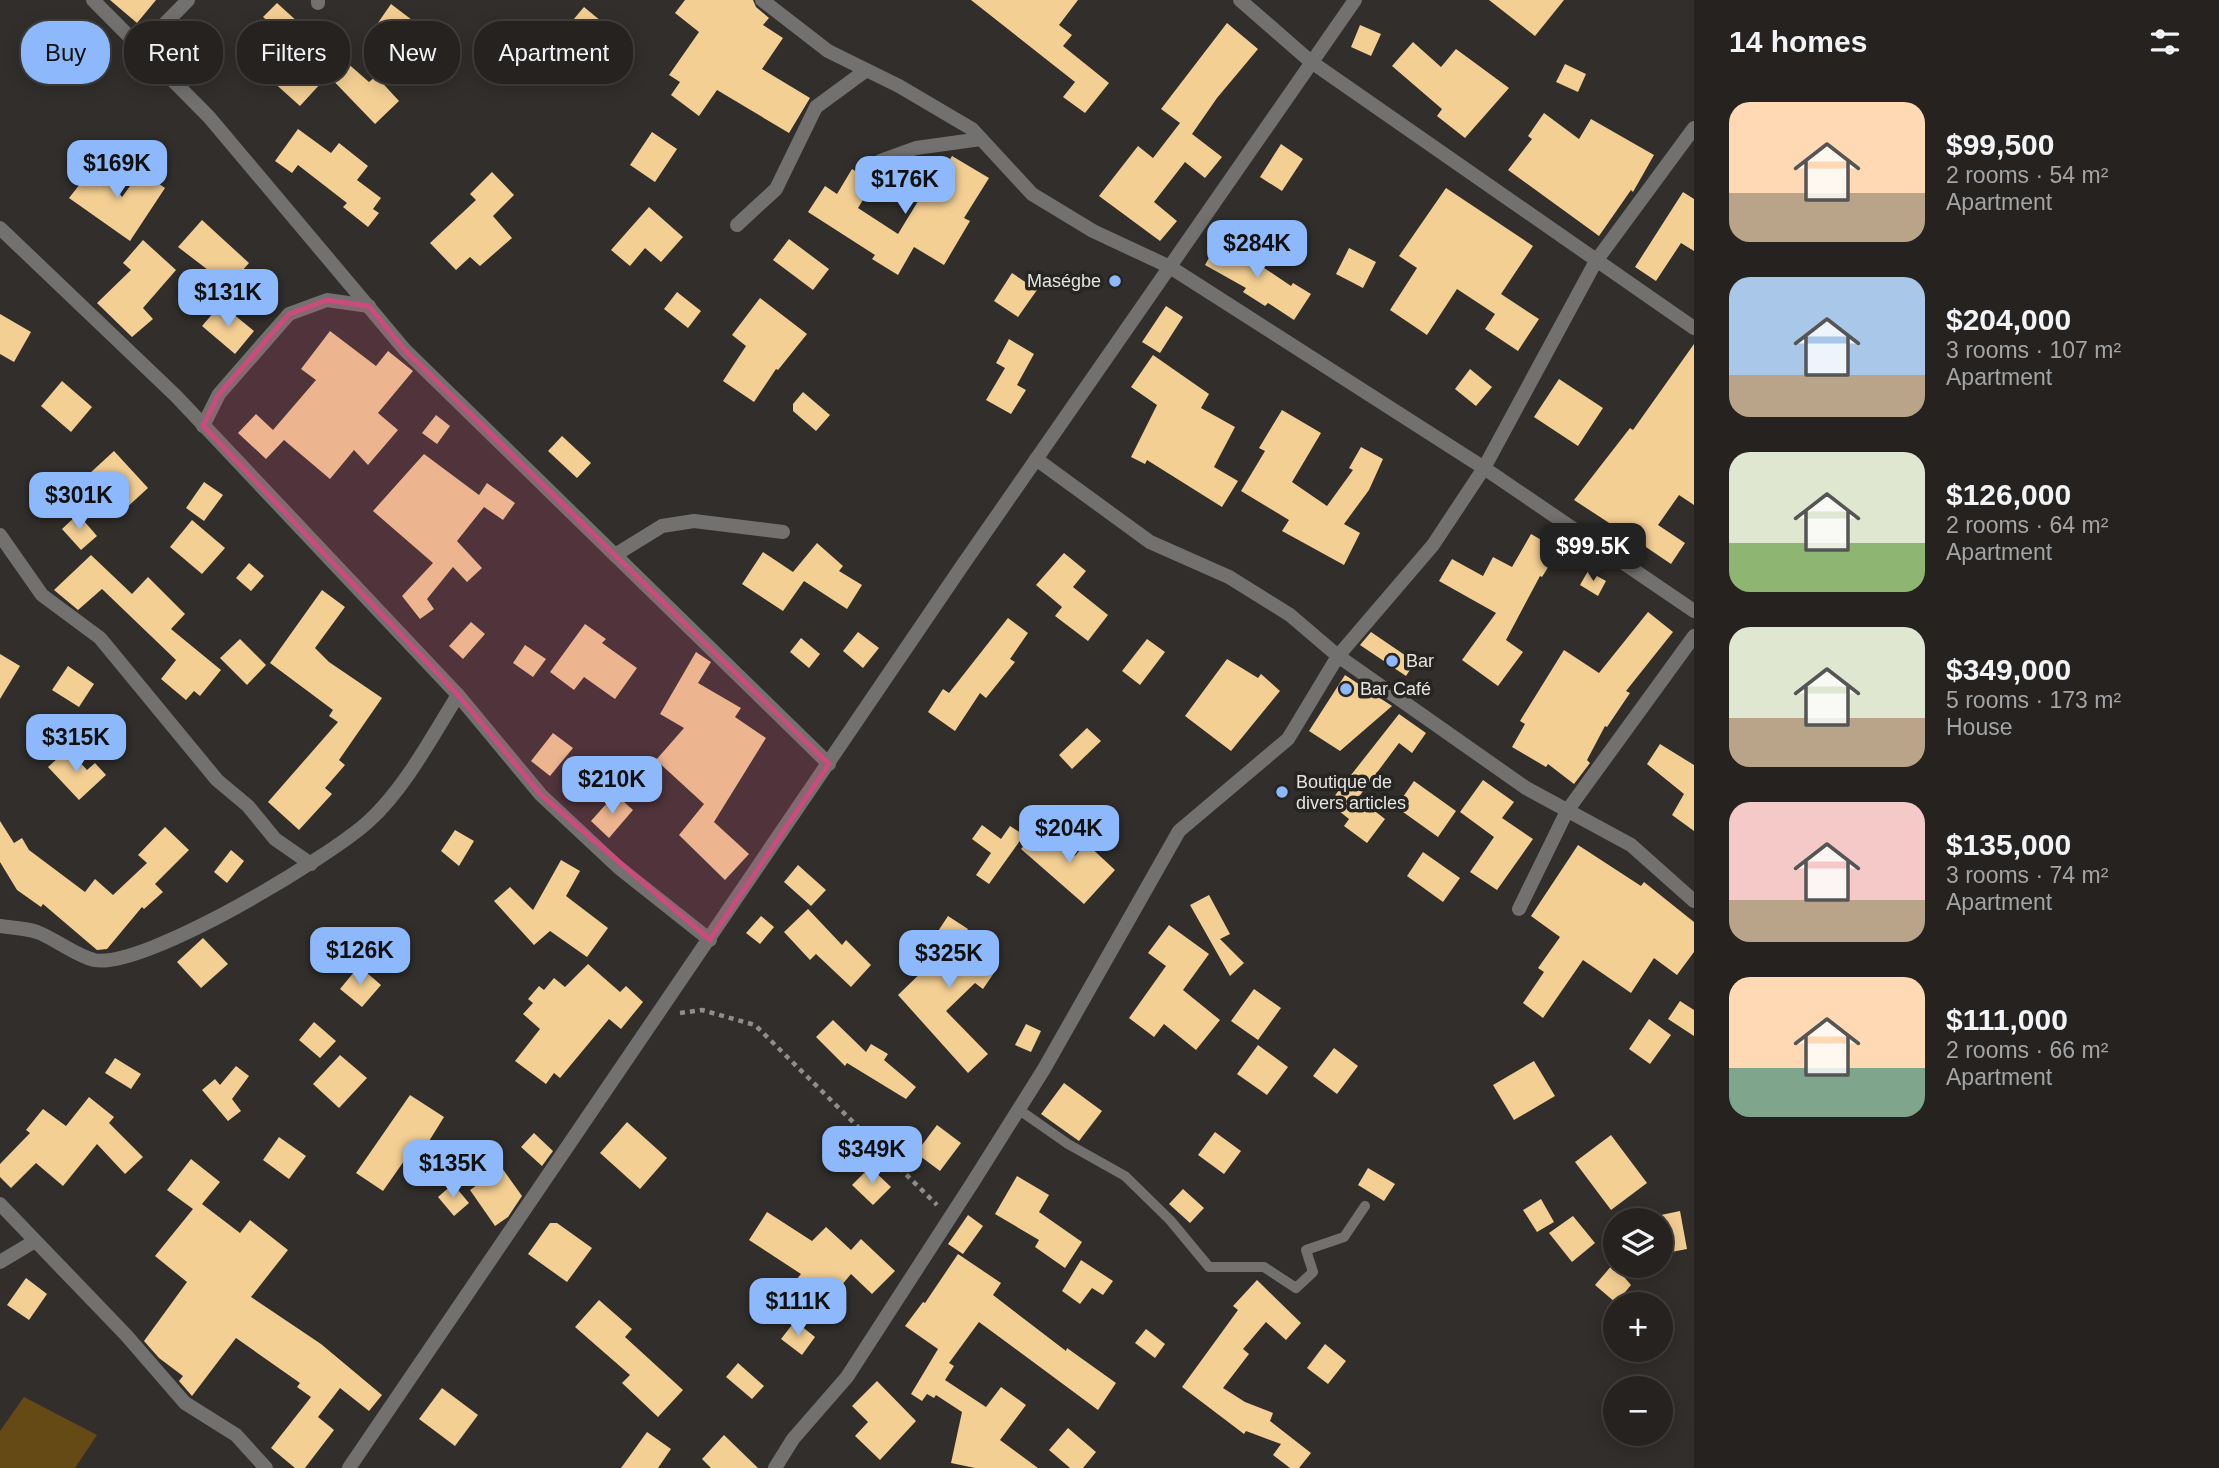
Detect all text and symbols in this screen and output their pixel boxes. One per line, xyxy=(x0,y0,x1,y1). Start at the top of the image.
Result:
chip: Buy xyxy=(21,21,110,84)
chip: Rent xyxy=(124,21,223,84)
chip: Filters xyxy=(237,21,350,84)
chip: New xyxy=(364,21,460,84)
chip: Apartment xyxy=(474,21,633,84)
icon: filters xyxy=(2146,23,2184,61)
text: 14 homes xyxy=(1729,25,1867,58)
text: $99,500 xyxy=(1946,128,2054,161)
icon: home xyxy=(1785,130,1869,214)
pin: $169K xyxy=(68,140,166,200)
text: $169K xyxy=(83,150,151,176)
pin: $176K xyxy=(856,156,954,216)
text: 2 rooms · 54 m² xyxy=(1946,162,2108,188)
text: $176K xyxy=(871,166,939,192)
text: Apartment xyxy=(1946,189,2052,215)
pin: $284K xyxy=(1208,220,1306,280)
text: $284K xyxy=(1223,230,1291,256)
pin: $131K xyxy=(179,270,277,329)
place label: Maségbe xyxy=(1027,271,1101,291)
marker: Maségbe xyxy=(1107,273,1123,289)
text: $131K xyxy=(194,279,262,305)
text: $204,000 xyxy=(1946,303,2071,336)
icon: home xyxy=(1785,305,1869,389)
text: 3 rooms · 107 m² xyxy=(1946,337,2121,363)
text: Apartment xyxy=(1946,364,2052,390)
pin: $301K xyxy=(30,472,128,532)
text: $126,000 xyxy=(1946,478,2071,511)
icon: home xyxy=(1785,480,1869,564)
text: $301K xyxy=(45,482,113,508)
text: 2 rooms · 64 m² xyxy=(1946,512,2108,538)
pin: $99.5K xyxy=(1536,524,1650,583)
text: $99.5K xyxy=(1556,533,1630,559)
text: Apartment xyxy=(1946,539,2052,565)
place label: Bar xyxy=(1406,651,1434,671)
marker: Bar xyxy=(1384,653,1400,669)
text: $349,000 xyxy=(1946,653,2071,686)
icon: home xyxy=(1785,655,1869,739)
place label: Bar Café xyxy=(1360,679,1431,699)
marker: Bar Café xyxy=(1338,681,1354,697)
text: 5 rooms · 173 m² xyxy=(1946,687,2121,713)
pin: $315K xyxy=(27,714,125,774)
text: House xyxy=(1946,714,2012,740)
text: $315K xyxy=(42,724,110,750)
pin: $210K xyxy=(563,756,661,816)
text: $210K xyxy=(578,766,646,792)
place label: Boutique de divers articles xyxy=(1296,772,1406,813)
marker: Boutique de divers articles xyxy=(1274,784,1290,800)
pin: $204K xyxy=(1020,806,1118,865)
text: $204K xyxy=(1035,815,1103,841)
text: $135,000 xyxy=(1946,828,2071,861)
icon: home xyxy=(1785,830,1869,914)
text: 3 rooms · 74 m² xyxy=(1946,862,2108,888)
text: Apartment xyxy=(1946,889,2052,915)
pin: $126K xyxy=(311,928,409,987)
pin: $325K xyxy=(900,930,998,990)
text: $126K xyxy=(326,937,394,963)
text: $325K xyxy=(915,940,983,966)
text: $111,000 xyxy=(1946,1003,2068,1036)
icon: home xyxy=(1785,1005,1869,1089)
text: 2 rooms · 66 m² xyxy=(1946,1037,2108,1063)
text: Apartment xyxy=(1946,1064,2052,1090)
pin: $349K xyxy=(823,1126,921,1186)
text: $349K xyxy=(838,1136,906,1162)
pin: $135K xyxy=(404,1140,502,1200)
text: $135K xyxy=(419,1150,487,1176)
map controls xyxy=(1603,1208,1673,1446)
button: layers xyxy=(1603,1208,1673,1278)
pin: $111K xyxy=(749,1278,847,1338)
text: $111K xyxy=(765,1288,831,1314)
button: + xyxy=(1603,1292,1673,1362)
button: − xyxy=(1603,1376,1673,1446)

